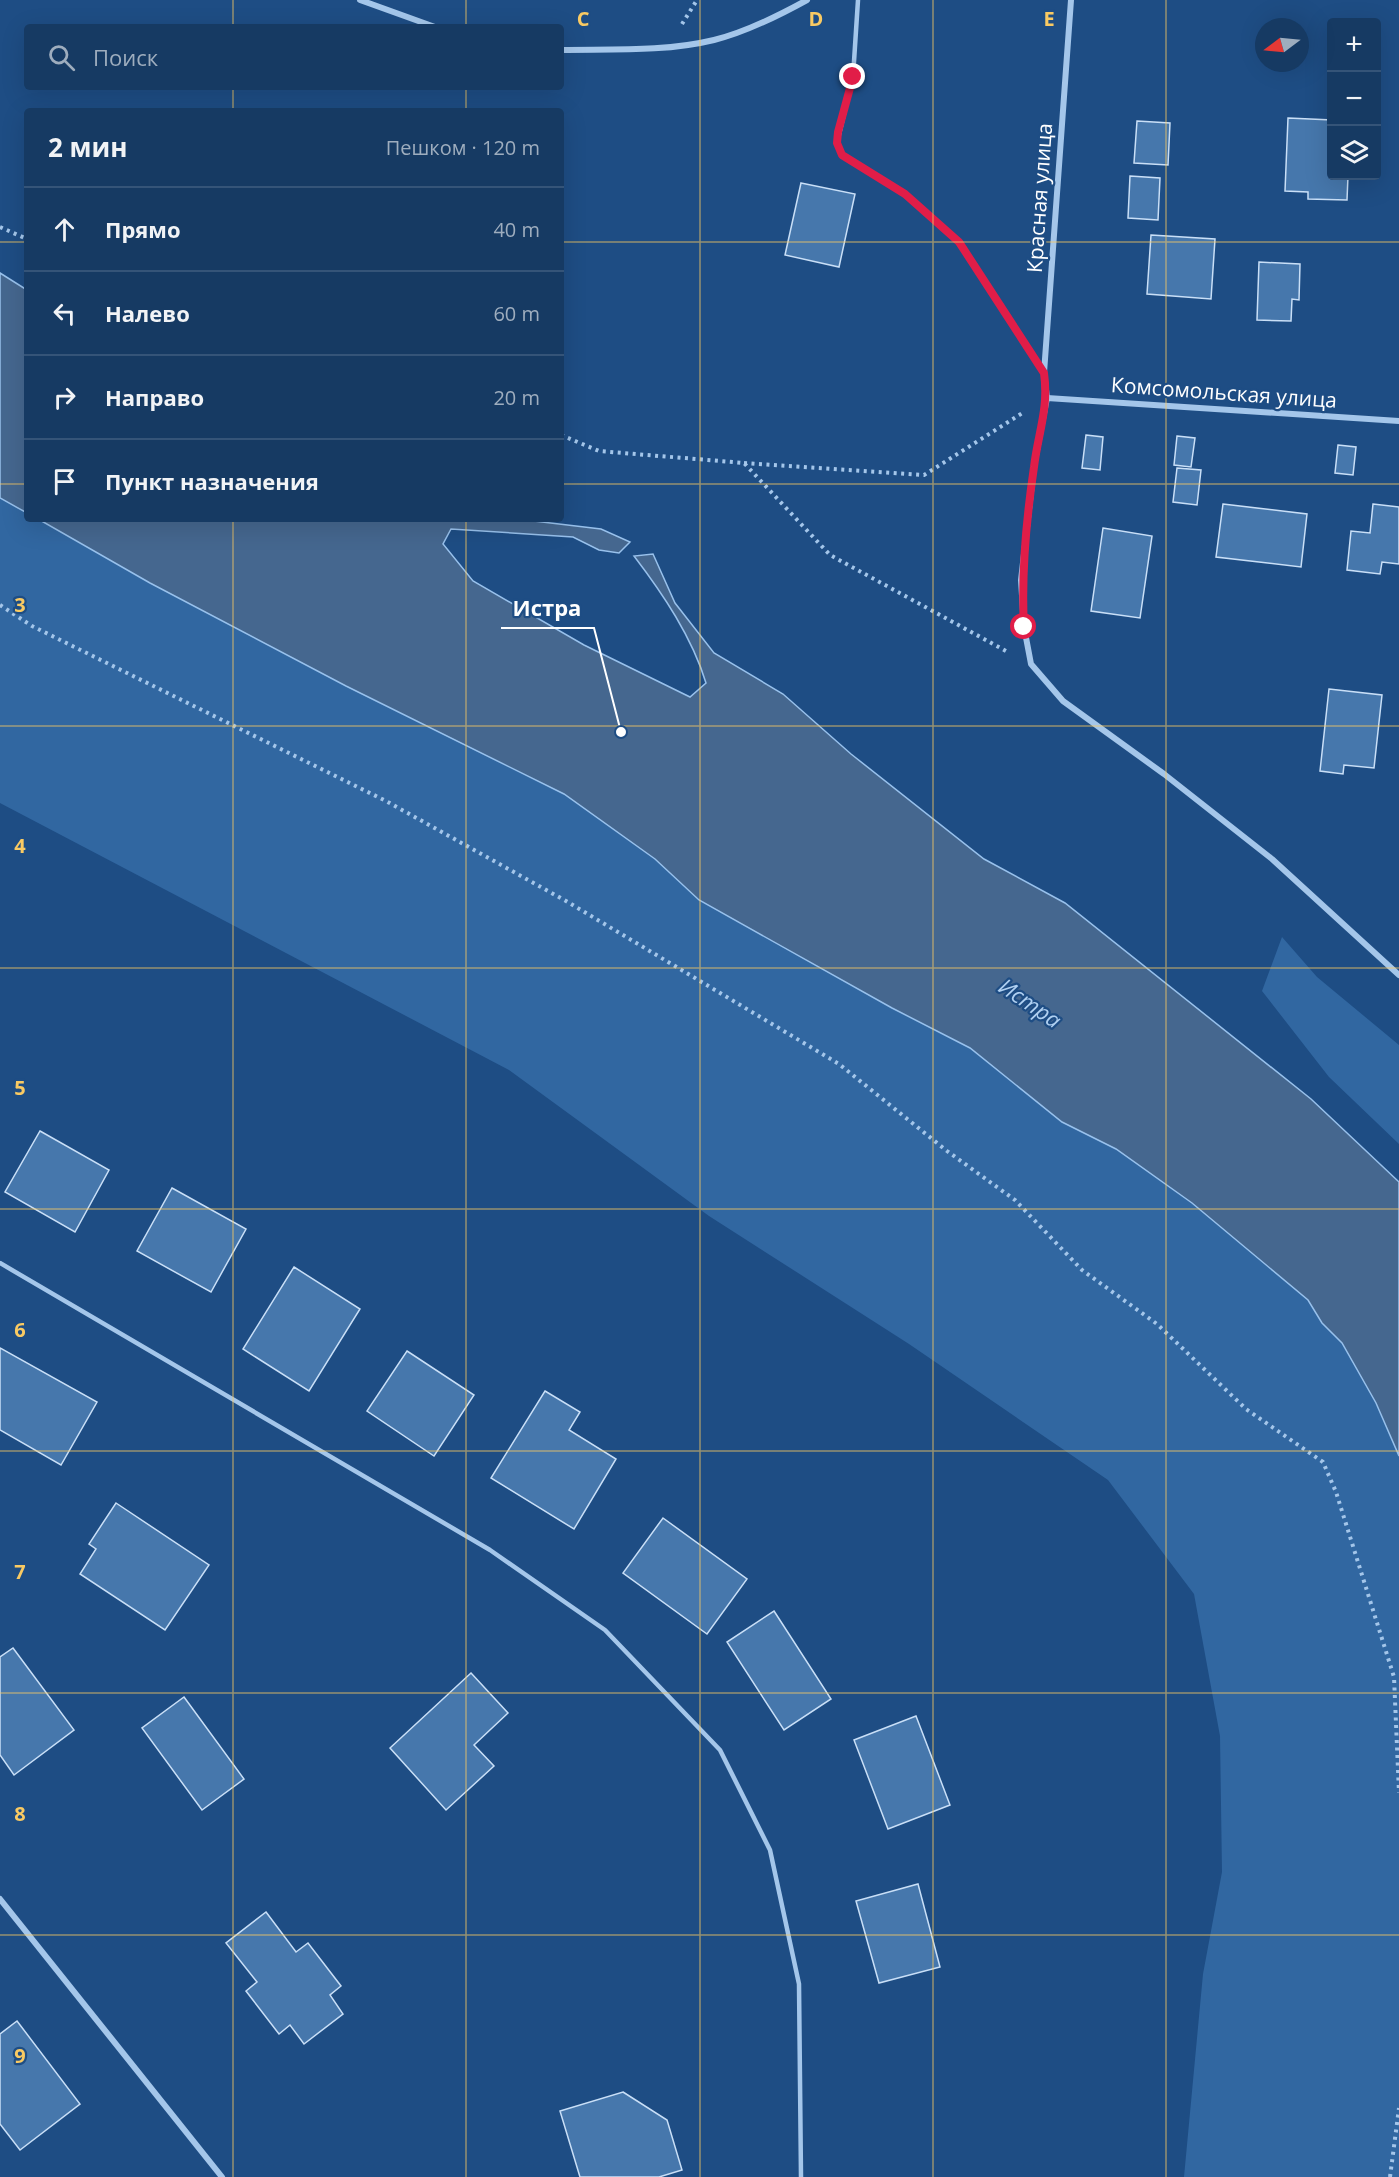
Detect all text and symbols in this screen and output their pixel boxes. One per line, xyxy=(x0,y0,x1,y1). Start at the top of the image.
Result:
text: C xyxy=(577,5,590,32)
text: D xyxy=(809,5,823,32)
text: E xyxy=(1043,5,1055,32)
north arrow xyxy=(1255,18,1309,72)
map controls xyxy=(1327,18,1381,180)
button: + xyxy=(1327,18,1381,72)
search box xyxy=(24,24,564,90)
icon: search xyxy=(45,41,78,74)
text: Поиск xyxy=(93,42,158,72)
route end xyxy=(839,63,865,89)
button: − xyxy=(1327,72,1381,126)
street label: Красная улица xyxy=(1020,122,1058,274)
button: layers xyxy=(1327,126,1381,180)
text: 2 мин xyxy=(48,129,128,165)
text: Пешком · 120 m xyxy=(386,134,540,161)
icon: ahead xyxy=(48,213,81,246)
text: Прямо xyxy=(105,214,181,244)
text: 40 m xyxy=(493,216,540,243)
icon: left xyxy=(48,297,81,330)
text: Налево xyxy=(105,298,190,328)
text: 60 m xyxy=(493,300,540,327)
street label: Комсомольская улица xyxy=(1110,370,1338,414)
icon: right xyxy=(48,381,81,414)
text: Направо xyxy=(105,382,204,412)
text: 20 m xyxy=(493,384,540,411)
icon: arrive xyxy=(48,465,81,498)
text: Пункт назначения xyxy=(105,466,319,496)
callout: Истра xyxy=(501,588,594,628)
text: 3 xyxy=(14,591,26,618)
text: Истра xyxy=(513,592,581,622)
route start xyxy=(1010,613,1036,639)
text: 4 xyxy=(14,832,26,859)
water label: Истра xyxy=(993,970,1068,1034)
text: 5 xyxy=(14,1074,26,1101)
text: 6 xyxy=(14,1316,26,1343)
text: 7 xyxy=(14,1558,26,1585)
text: 8 xyxy=(14,1800,26,1827)
text: 9 xyxy=(14,2042,26,2069)

